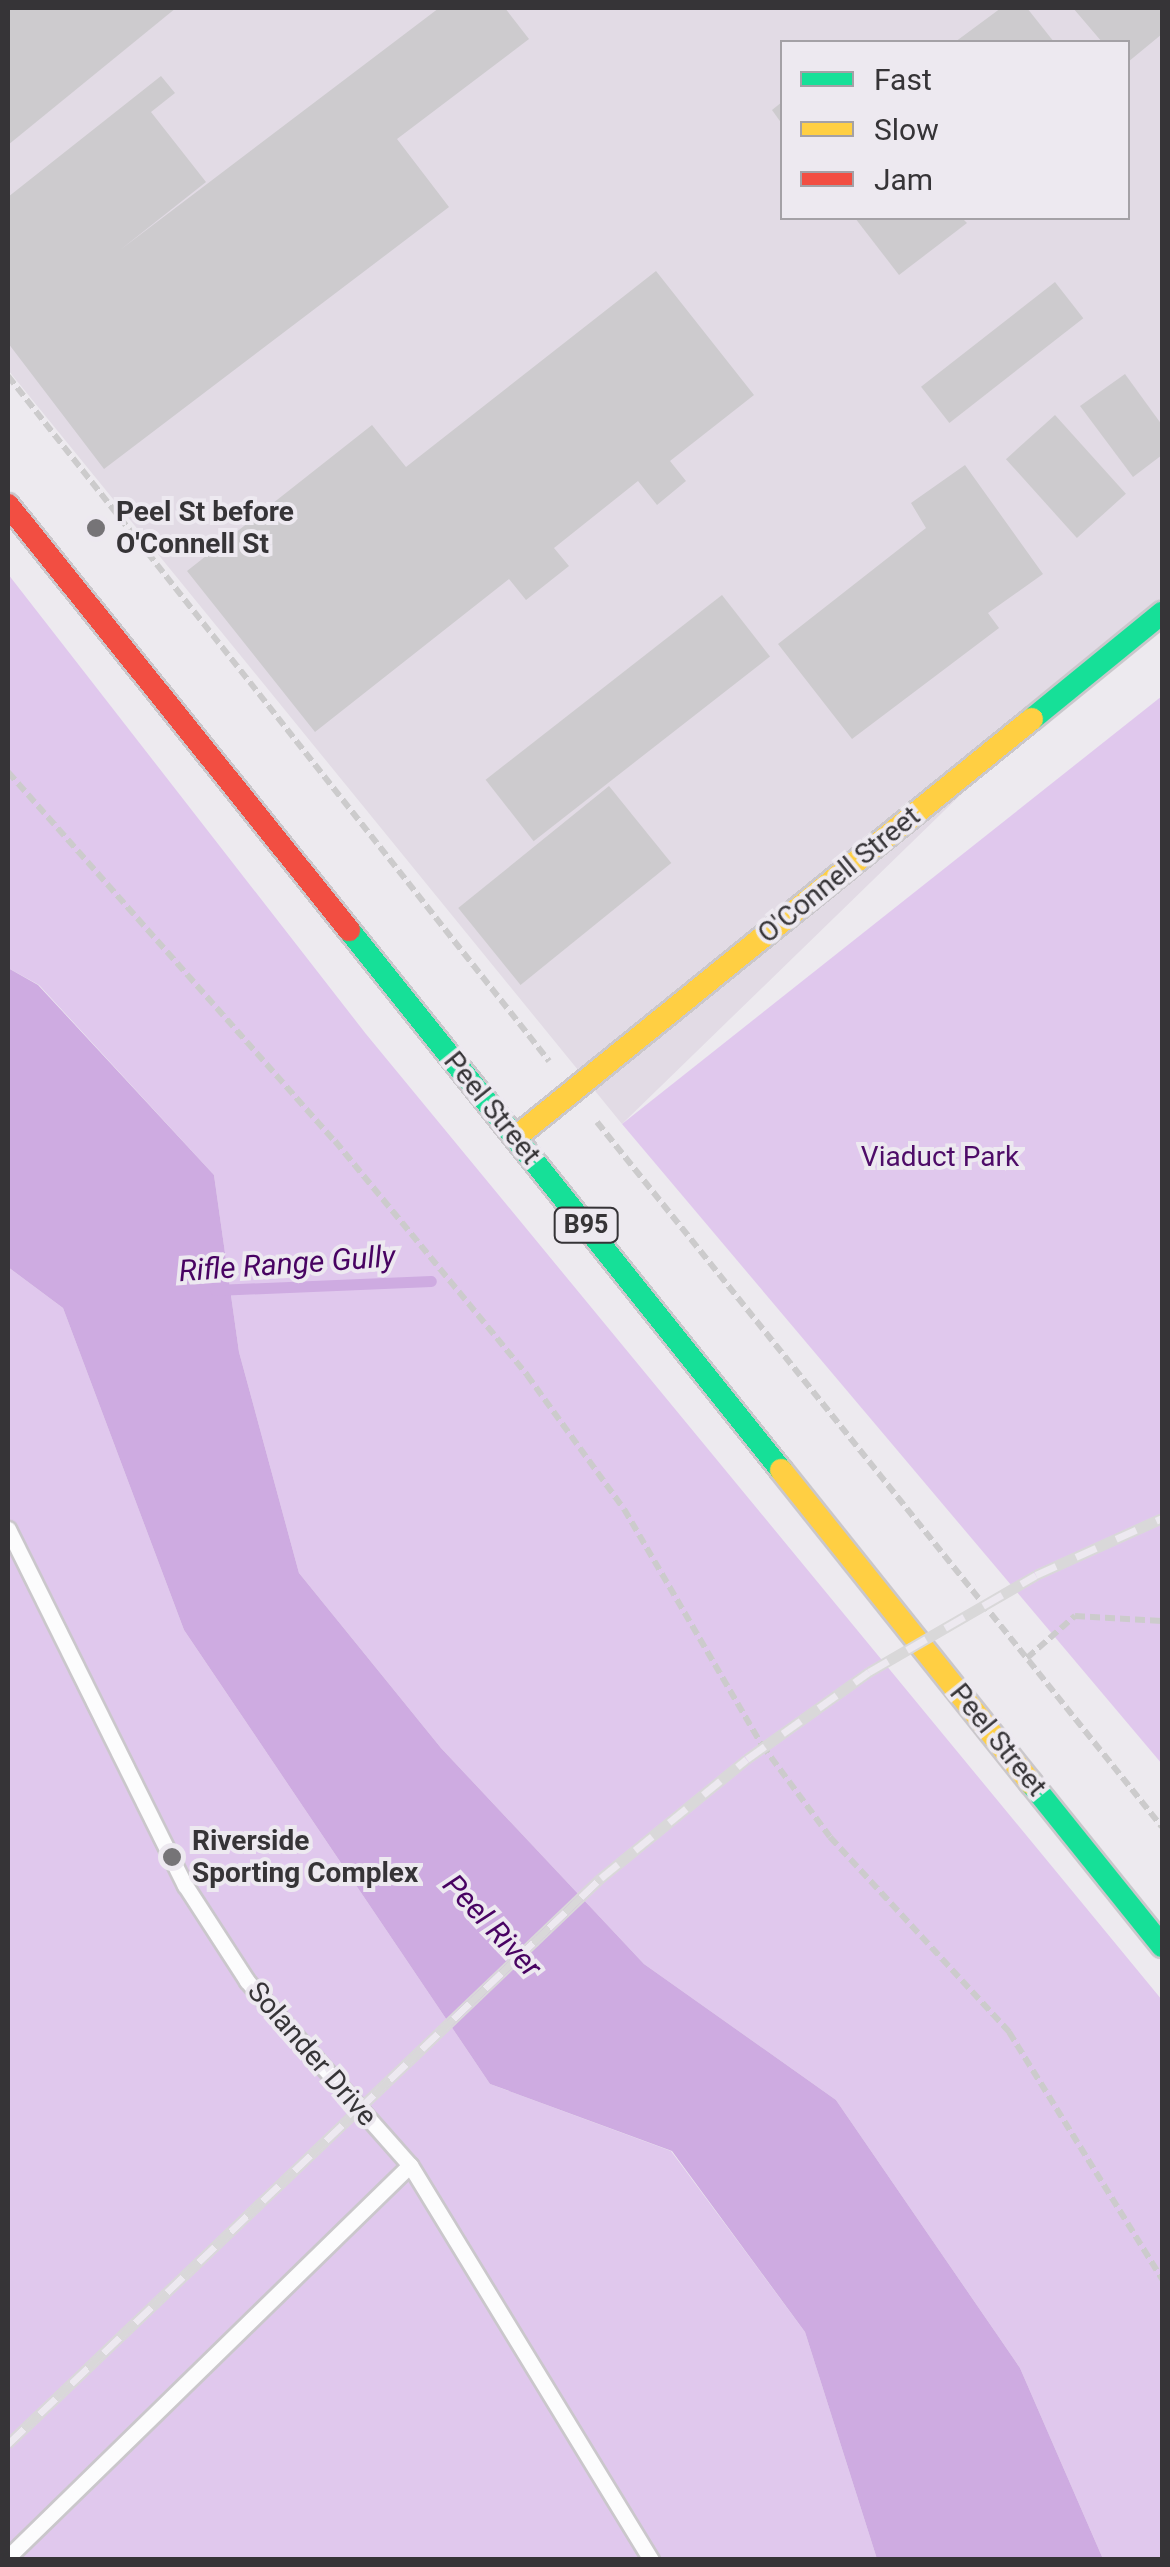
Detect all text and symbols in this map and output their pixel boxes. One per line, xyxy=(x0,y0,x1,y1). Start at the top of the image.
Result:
legend xyxy=(780,40,1130,220)
text: Fast xyxy=(874,62,932,97)
text: Slow xyxy=(874,112,939,147)
text: Jam xyxy=(874,162,933,197)
place label: Peel St before O'Connell St xyxy=(116,495,294,561)
marker: Peel St before O'Connell St xyxy=(85,517,107,539)
street label: O'Connell Street xyxy=(751,799,927,951)
street label: Peel Street xyxy=(437,1045,547,1171)
park label: Viaduct Park xyxy=(861,1140,1019,1174)
road number: B95 xyxy=(554,1205,618,1245)
water label: Rifle Range Gully xyxy=(177,1238,397,1290)
street label: Peel Street xyxy=(943,1677,1053,1803)
place label: Riverside Sporting Complex xyxy=(192,1824,418,1890)
marker: Riverside Sporting Complex xyxy=(161,1846,183,1868)
water label: Peel River xyxy=(435,1867,549,1985)
street label: Solander Drive xyxy=(240,1975,384,2133)

